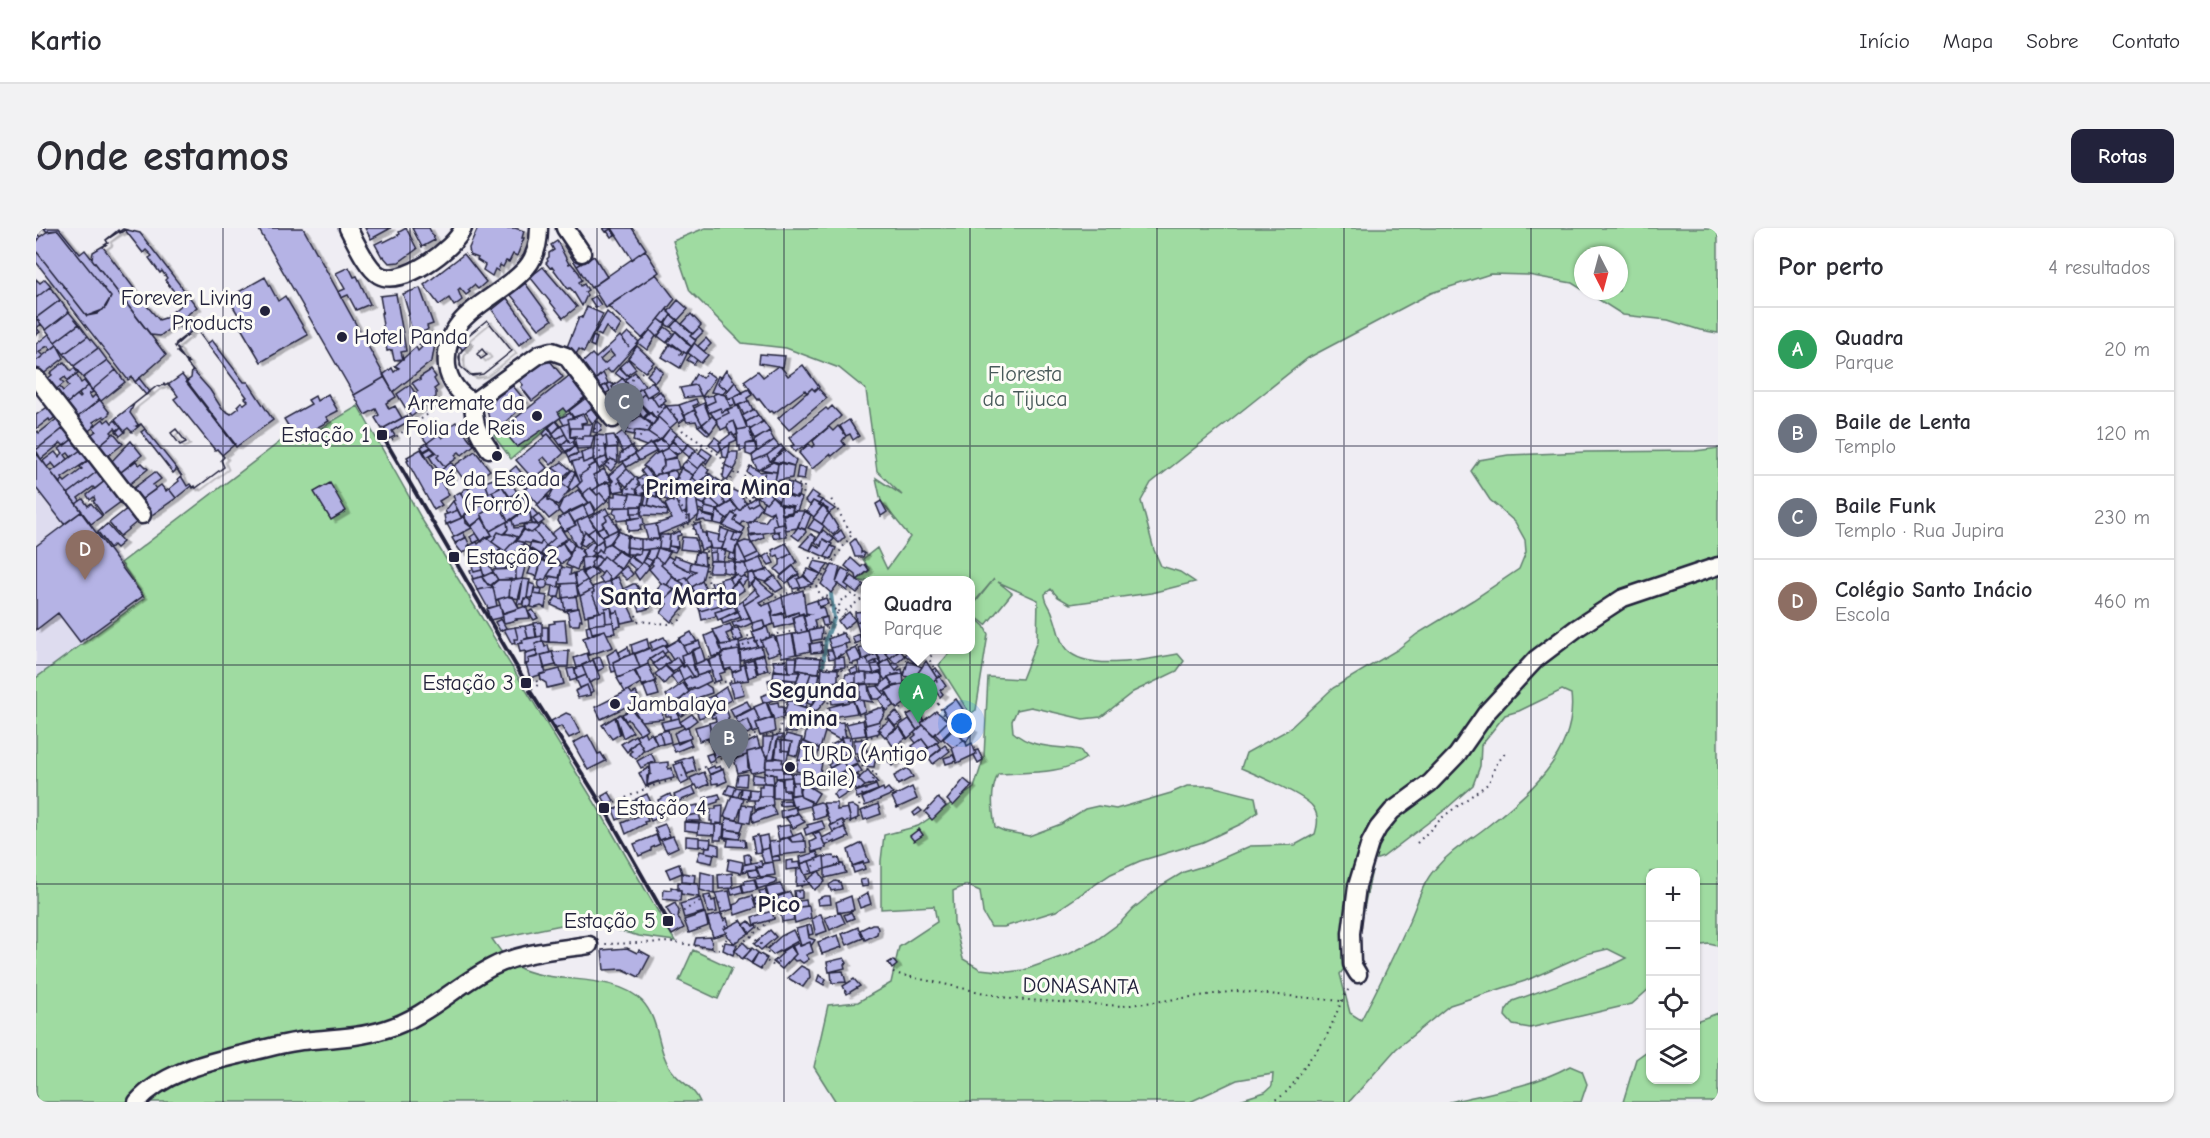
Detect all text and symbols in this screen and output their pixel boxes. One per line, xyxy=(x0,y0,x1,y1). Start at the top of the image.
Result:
text: Kartio xyxy=(30,25,102,57)
text: Início xyxy=(1859,29,1910,53)
text: Mapa xyxy=(1943,29,1993,53)
text: Sobre xyxy=(2026,29,2079,53)
text: Contato xyxy=(2112,29,2180,53)
button: Rotas xyxy=(2071,129,2174,183)
text: Onde estamos xyxy=(36,132,289,181)
north arrow xyxy=(1574,246,1628,300)
text: Por perto xyxy=(1778,252,1884,282)
text: 4 resultados xyxy=(2048,256,2150,279)
place label: Forever Living Products xyxy=(121,285,253,336)
marker: Forever Living Products xyxy=(258,304,272,318)
place label: Hotel Panda xyxy=(354,324,468,350)
text: Quadra xyxy=(1835,325,1904,351)
marker: Hotel Panda xyxy=(335,330,349,344)
text: A xyxy=(1792,338,1803,361)
text: 20 m xyxy=(2104,338,2150,361)
text: Parque xyxy=(1835,351,1894,374)
park label: Floresta da Tijuca xyxy=(982,361,1068,412)
pin: C xyxy=(604,384,644,433)
place label: Arremate da Folia de Reis xyxy=(405,390,525,441)
marker: Arremate da Folia de Reis xyxy=(530,409,544,423)
text: Baile de Lenta xyxy=(1835,409,1971,435)
place label: Estação 1 xyxy=(281,422,370,448)
text: B xyxy=(1791,422,1804,445)
text: 120 m xyxy=(2096,422,2150,445)
marker: Estação 1 xyxy=(375,428,389,442)
text: Templo xyxy=(1835,435,1896,458)
marker: Pé da Escada (Forró) xyxy=(490,449,504,463)
place label: Pé da Escada (Forró) xyxy=(433,466,561,517)
district label: Primeira Mina xyxy=(645,473,791,501)
text: Baile Funk xyxy=(1835,493,1936,519)
text: C xyxy=(1791,506,1804,529)
text: 230 m xyxy=(2094,506,2150,529)
text: Templo · Rua Jupira xyxy=(1835,519,2004,542)
pin: D xyxy=(65,530,104,580)
place label: Estação 2 xyxy=(466,544,558,570)
marker: Estação 2 xyxy=(447,550,461,564)
popup xyxy=(861,576,975,654)
text: Colégio Santo Inácio xyxy=(1835,577,2032,603)
district label: Santa Marta xyxy=(600,582,738,612)
text: D xyxy=(1791,590,1804,613)
text: 460 m xyxy=(2094,590,2150,613)
text: Quadra xyxy=(884,591,952,617)
text: Escola xyxy=(1835,603,1890,626)
text: Parque xyxy=(884,617,942,640)
place label: Estação 3 xyxy=(423,670,514,696)
pin: A xyxy=(898,674,938,723)
marker: Estação 3 xyxy=(519,676,533,690)
district label: Segunda mina xyxy=(769,676,857,732)
place label: Jambalaya xyxy=(627,691,727,717)
marker: Jambalaya xyxy=(608,697,622,711)
your location xyxy=(947,709,976,738)
pin: B xyxy=(710,720,748,769)
place label: IURD (Antigo Baile) xyxy=(802,741,927,792)
marker: IURD (Antigo Baile) xyxy=(783,760,797,774)
place label: Estação 4 xyxy=(616,795,707,821)
marker: Estação 4 xyxy=(597,801,611,815)
map controls xyxy=(1646,868,1700,1084)
button: + xyxy=(1646,868,1700,922)
district label: Pico xyxy=(758,890,800,918)
place label: Estação 5 xyxy=(564,908,656,934)
marker: Estação 5 xyxy=(661,914,675,928)
button: − xyxy=(1646,922,1700,976)
street label: DONASANTA xyxy=(1022,972,1140,1000)
button: locate xyxy=(1646,976,1700,1030)
button: layers xyxy=(1646,1030,1700,1084)

